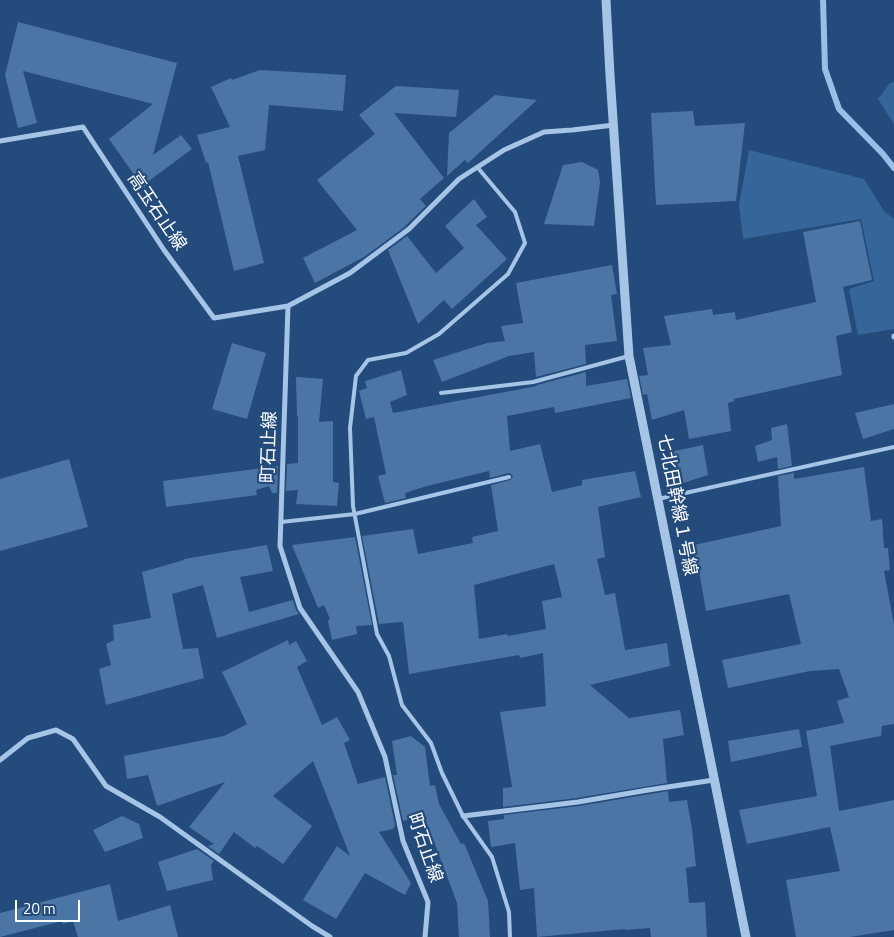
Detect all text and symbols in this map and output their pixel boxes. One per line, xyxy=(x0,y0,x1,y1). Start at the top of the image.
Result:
street label: 高玉石止線 xyxy=(122,169,190,255)
street label: 町石止線 xyxy=(258,411,282,483)
street label: 七北田幹線１号線 xyxy=(652,432,700,578)
street label: 町石止線 xyxy=(402,810,446,886)
scale bar xyxy=(18,890,82,922)
text: 20 m xyxy=(23,897,56,920)

